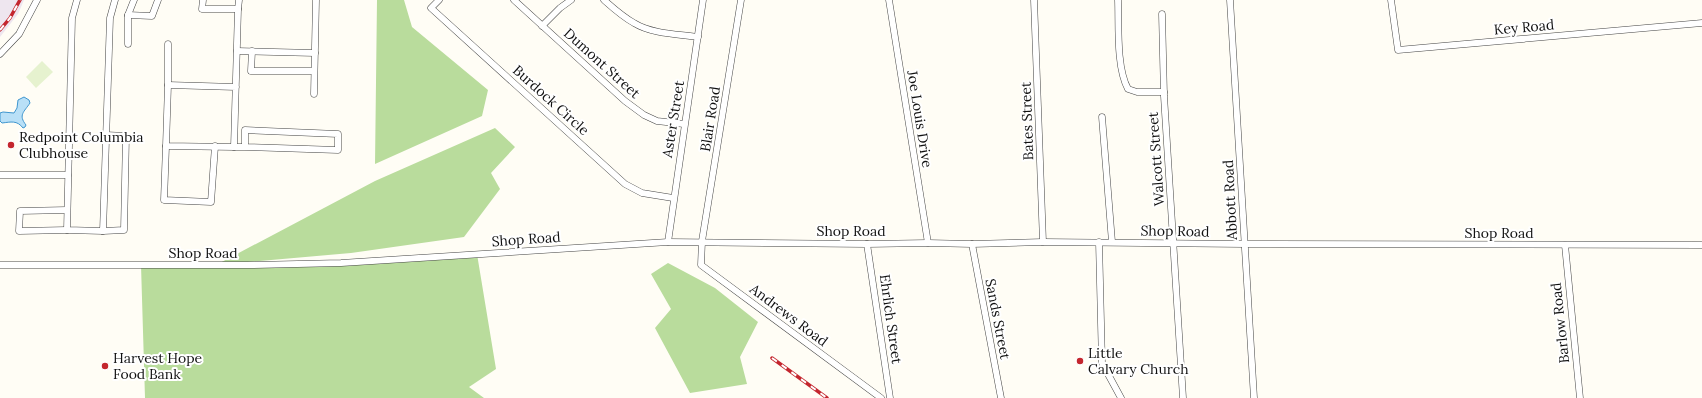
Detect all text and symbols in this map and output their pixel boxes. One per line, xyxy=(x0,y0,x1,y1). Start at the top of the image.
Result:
street label: Key Road xyxy=(1493,15,1555,39)
street label: Dumont Street xyxy=(560,24,644,102)
street label: Burdock Circle xyxy=(509,61,593,139)
street label: Joe Louis Drive xyxy=(903,68,937,169)
street label: Aster Street xyxy=(658,79,688,160)
street label: Bates Street xyxy=(1017,81,1037,161)
street label: Blair Road xyxy=(696,85,724,153)
street label: Walcott Street xyxy=(1144,111,1168,207)
place label: Redpoint Columbia Clubhouse xyxy=(19,128,144,162)
marker: Redpoint Columbia Clubhouse xyxy=(6,140,16,150)
street label: Abbott Road xyxy=(1219,159,1241,242)
street label: Shop Road xyxy=(1140,221,1210,241)
street label: Shop Road xyxy=(816,222,886,240)
street label: Shop Road xyxy=(1464,224,1534,242)
street label: Shop Road xyxy=(491,228,561,250)
street label: Shop Road xyxy=(168,244,238,262)
street label: Ehrlich Street xyxy=(876,273,906,365)
street label: Sands Street xyxy=(981,277,1015,361)
street label: Andrews Road xyxy=(746,279,832,350)
street label: Barlow Road xyxy=(1547,282,1573,364)
place label: Little Calvary Church xyxy=(1088,344,1189,378)
place label: Harvest Hope Food Bank xyxy=(113,349,203,383)
marker: Little Calvary Church xyxy=(1075,356,1085,366)
marker: Harvest Hope Food Bank xyxy=(100,361,110,371)

